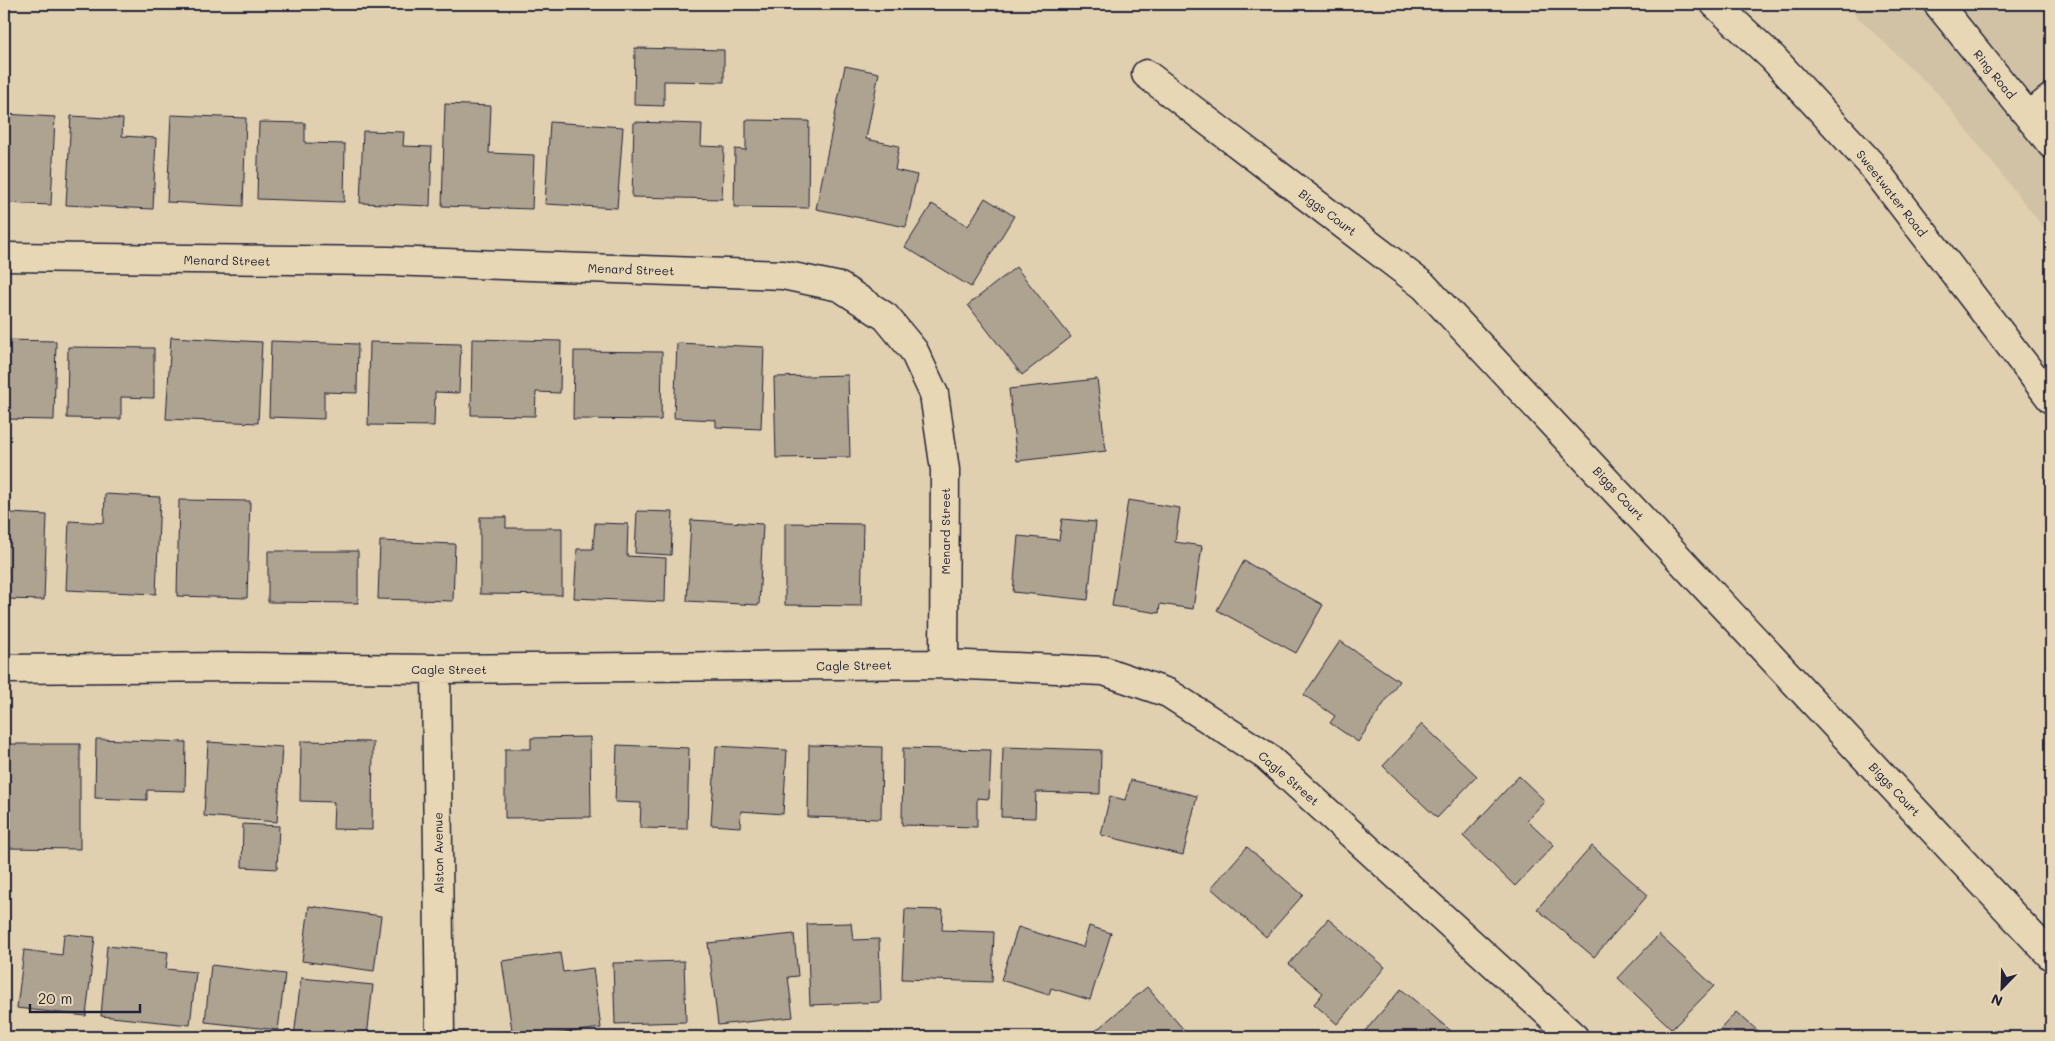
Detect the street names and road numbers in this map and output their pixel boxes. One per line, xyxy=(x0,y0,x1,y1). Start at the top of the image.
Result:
street label: Ring Road xyxy=(1970,46,2020,102)
street label: Sweetwater Road xyxy=(1853,147,1931,240)
street label: Biggs Court xyxy=(1296,185,1360,239)
street label: Menard Street xyxy=(183,251,271,269)
street label: Menard Street xyxy=(587,259,675,279)
street label: Biggs Court xyxy=(1590,463,1648,523)
street label: Menard Street xyxy=(937,488,953,574)
street label: Cagle Street xyxy=(816,656,892,674)
street label: Cagle Street xyxy=(411,661,487,677)
street label: Cagle Street xyxy=(1255,747,1323,809)
street label: Biggs Court xyxy=(1866,759,1924,819)
street label: Alston Avenue xyxy=(429,812,447,894)

